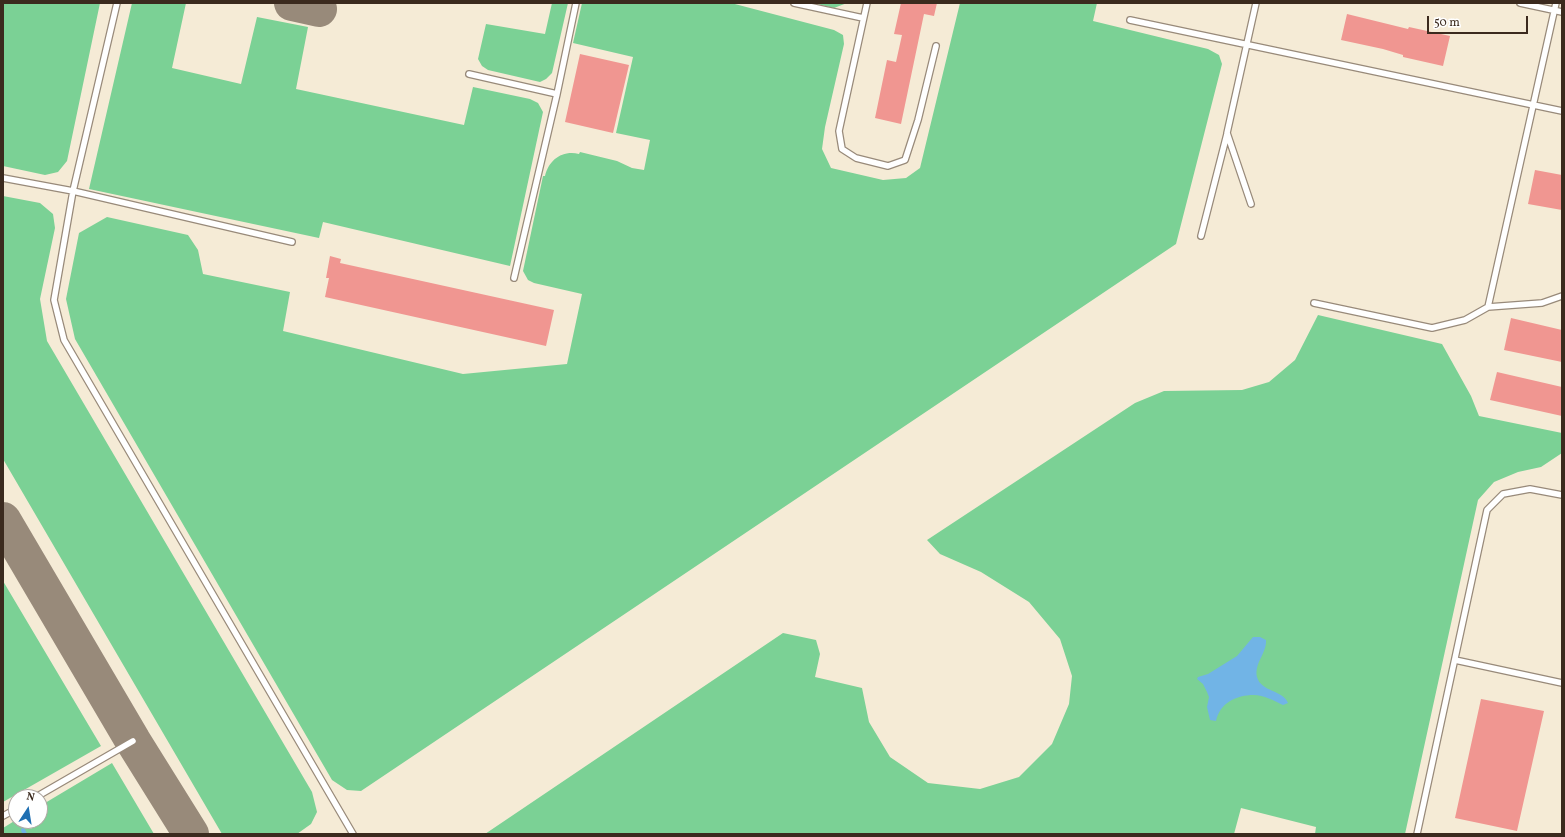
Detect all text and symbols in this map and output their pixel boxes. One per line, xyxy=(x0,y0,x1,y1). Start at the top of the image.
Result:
scale bar xyxy=(1429,8,1530,34)
text: 50 m xyxy=(1434,15,1460,31)
north arrow xyxy=(8,789,48,829)
text: N xyxy=(25,790,36,806)

